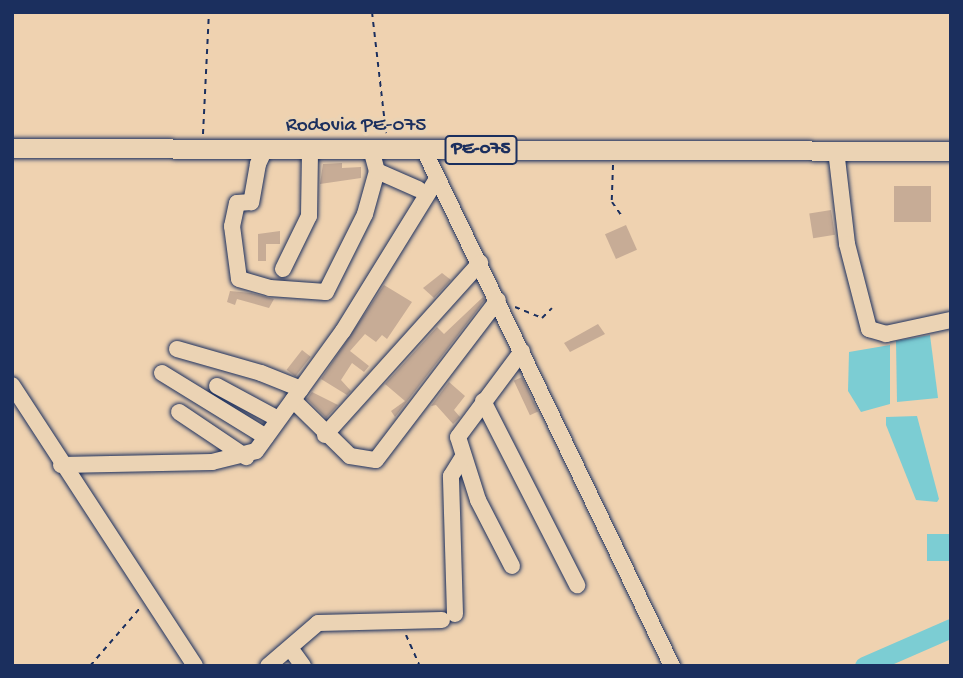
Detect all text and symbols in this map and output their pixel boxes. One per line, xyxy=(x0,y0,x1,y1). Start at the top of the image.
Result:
street label: Rodovia PE-075 xyxy=(286,114,426,140)
road number: PE-075 xyxy=(444,134,518,166)

